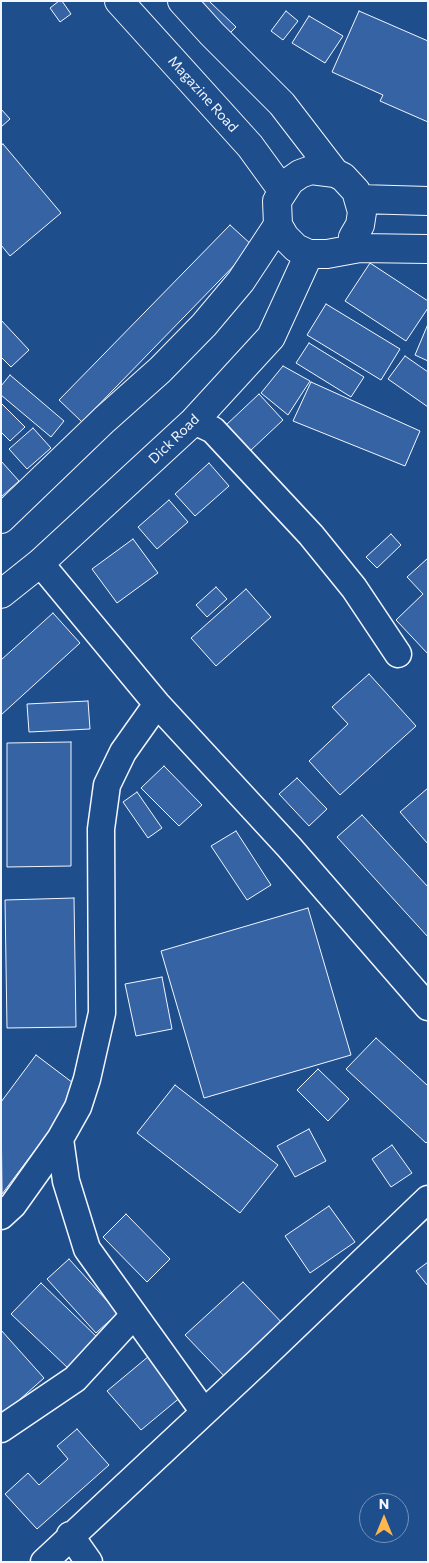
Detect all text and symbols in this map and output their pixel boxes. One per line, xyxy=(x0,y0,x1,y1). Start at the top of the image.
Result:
street label: Magazine Road xyxy=(164,52,242,136)
street label: Dick Road xyxy=(145,411,203,467)
north arrow xyxy=(359,1493,409,1543)
text: N xyxy=(379,1495,389,1512)

